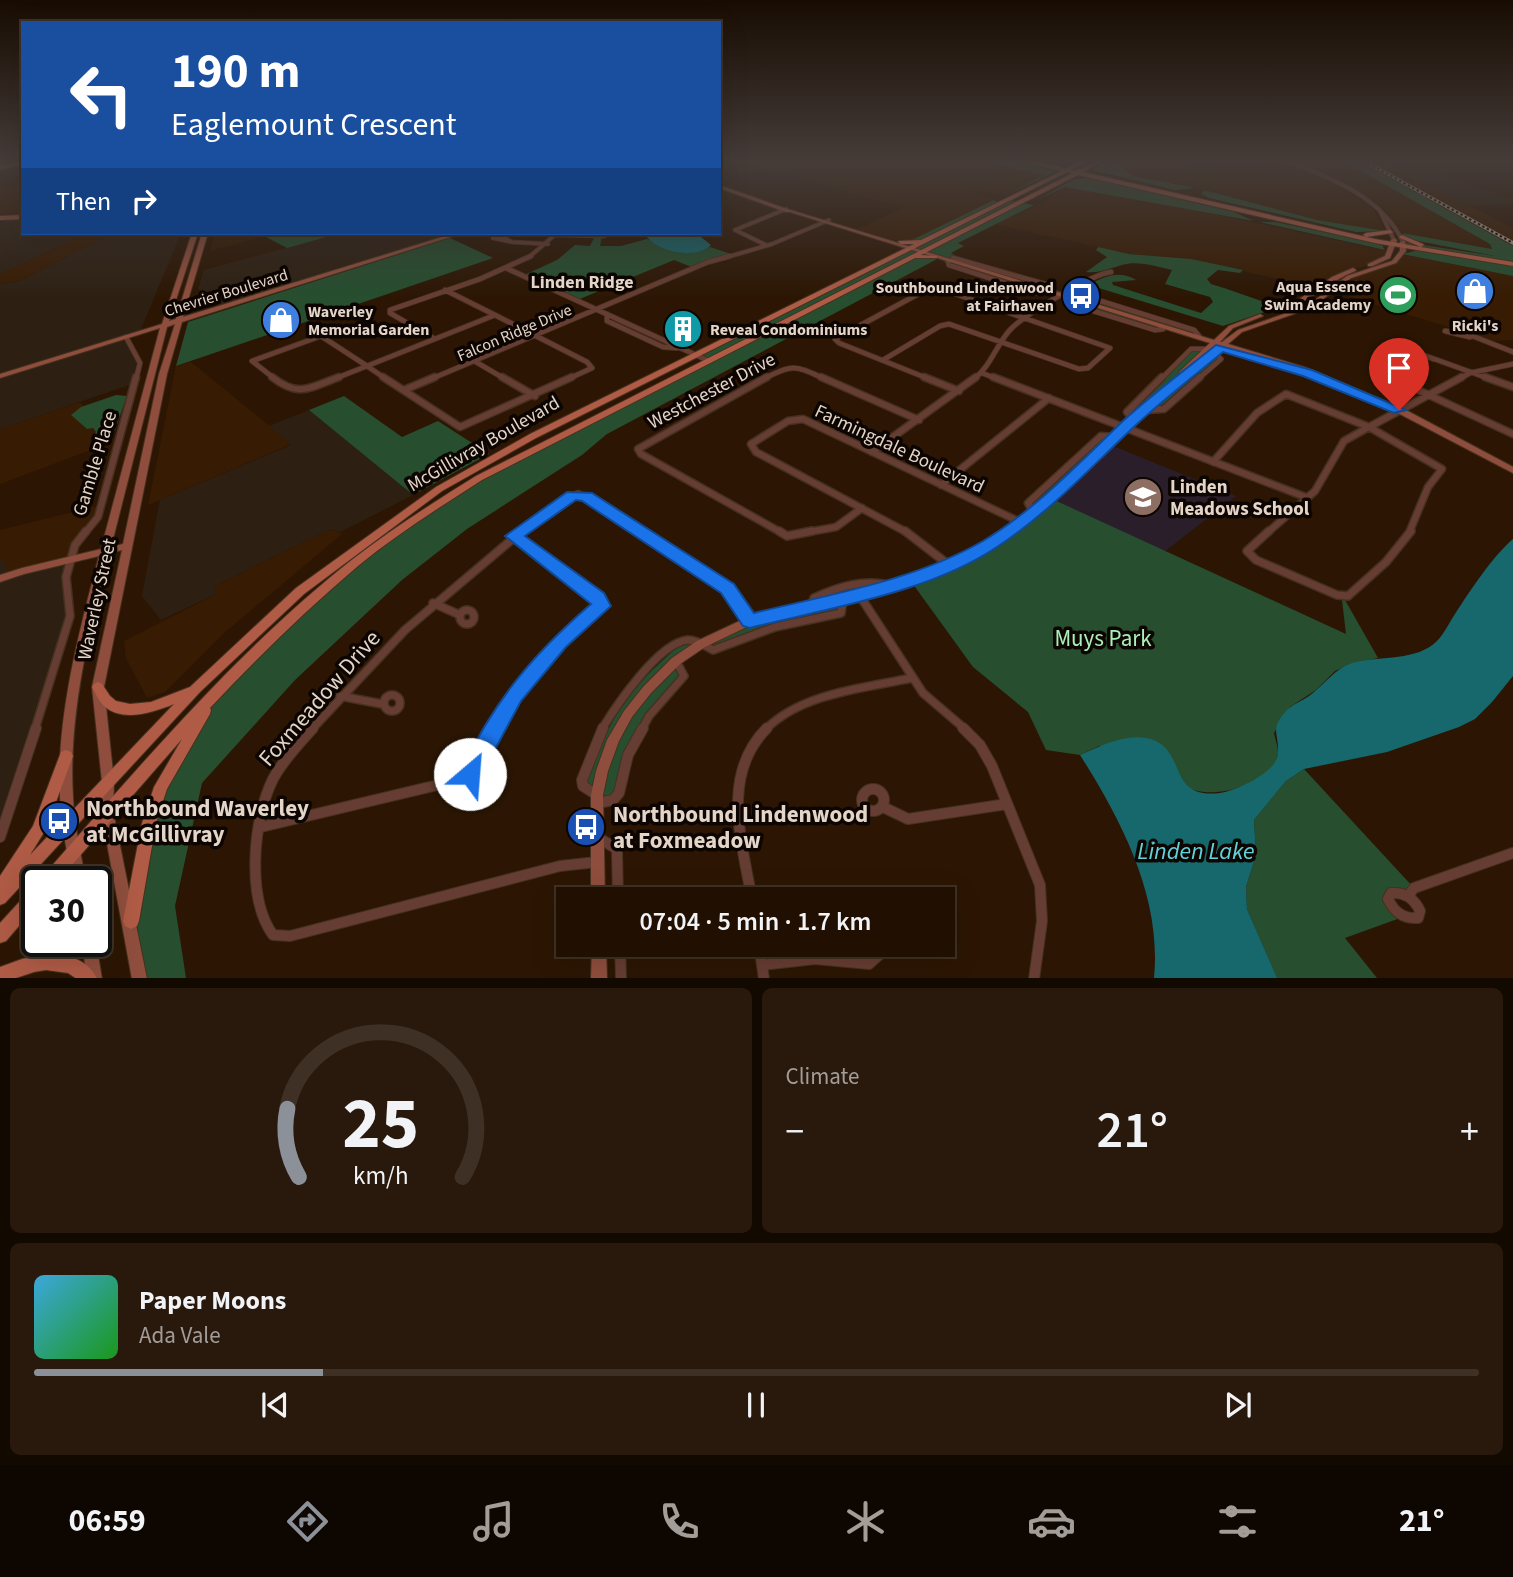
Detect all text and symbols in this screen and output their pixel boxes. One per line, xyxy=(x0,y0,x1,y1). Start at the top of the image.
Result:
text: 190 m xyxy=(171,37,300,107)
icon: left xyxy=(56,49,147,140)
text: Eaglemount Crescent xyxy=(171,102,457,148)
icon: right xyxy=(125,182,163,220)
text: Then xyxy=(56,183,111,220)
street label: Chevrier Boulevard xyxy=(162,264,291,322)
district label: Linden Ridge xyxy=(530,270,634,295)
shop icon: Ricki's xyxy=(1454,270,1496,312)
sports icon: Aqua Essence Swim Academy xyxy=(1377,274,1419,316)
bus stop icon: Southbound Lindenwood at Fairhaven xyxy=(1060,275,1102,317)
place label: Aqua Essence Swim Academy xyxy=(1264,276,1372,316)
place label: Southbound Lindenwood at Fairhaven xyxy=(876,277,1054,317)
shop icon: Waverley Memorial Garden xyxy=(260,299,302,341)
street label: Falcon Ridge Drive xyxy=(454,299,575,367)
place label: Waverley Memorial Garden xyxy=(308,301,430,341)
building icon: Reveal Condominiums xyxy=(662,308,704,350)
place label: Ricki's xyxy=(1452,315,1498,337)
place label: Reveal Condominiums xyxy=(710,319,867,341)
pin xyxy=(1369,338,1429,410)
street label: Westchester Drive xyxy=(643,346,780,436)
icon: arrive xyxy=(1380,349,1418,387)
street label: McGillivray Boulevard xyxy=(403,390,565,499)
street label: Farmingdale Boulevard xyxy=(810,398,989,501)
street label: Gamble Place xyxy=(67,408,124,519)
place label: Linden Meadows School xyxy=(1170,474,1310,523)
school or university icon: Linden Meadows School xyxy=(1122,476,1164,518)
street label: Waverley Street xyxy=(71,535,124,663)
park label: Muys Park xyxy=(1054,622,1152,655)
street label: Foxmeadow Drive xyxy=(251,623,388,774)
position arrow xyxy=(433,737,507,811)
place label: Northbound Waverley at McGillivray xyxy=(86,792,309,851)
place label: Northbound Lindenwood at Foxmeadow xyxy=(613,798,868,857)
bus stop icon: Northbound Waverley at McGillivray xyxy=(38,800,80,842)
bus stop icon: Northbound Lindenwood at Foxmeadow xyxy=(565,806,607,848)
water label: Linden Lake xyxy=(1137,834,1255,869)
speed limit sign: 30 xyxy=(21,866,112,957)
text: 07:04 · 5 min · 1.7 km xyxy=(640,903,871,940)
text: Climate xyxy=(786,1060,859,1093)
text: 25 xyxy=(342,1072,419,1176)
text: 21° xyxy=(1097,1094,1168,1168)
text: − xyxy=(786,1105,804,1159)
text: + xyxy=(1460,1105,1479,1159)
text: km/h xyxy=(353,1157,409,1193)
text: Paper Moons xyxy=(139,1282,286,1319)
text: Ada Vale xyxy=(139,1319,221,1352)
icon: previous xyxy=(256,1386,294,1424)
icon: pause xyxy=(737,1386,775,1424)
icon: next xyxy=(1219,1386,1257,1424)
icon: directions xyxy=(283,1497,332,1546)
icon: music xyxy=(469,1497,518,1546)
icon: phone xyxy=(655,1497,704,1546)
icon: climate xyxy=(841,1497,890,1546)
icon: car xyxy=(1027,1497,1076,1546)
icon: filters xyxy=(1213,1497,1262,1546)
text: 06:59 xyxy=(69,1498,146,1544)
text: 21° xyxy=(1399,1498,1444,1544)

